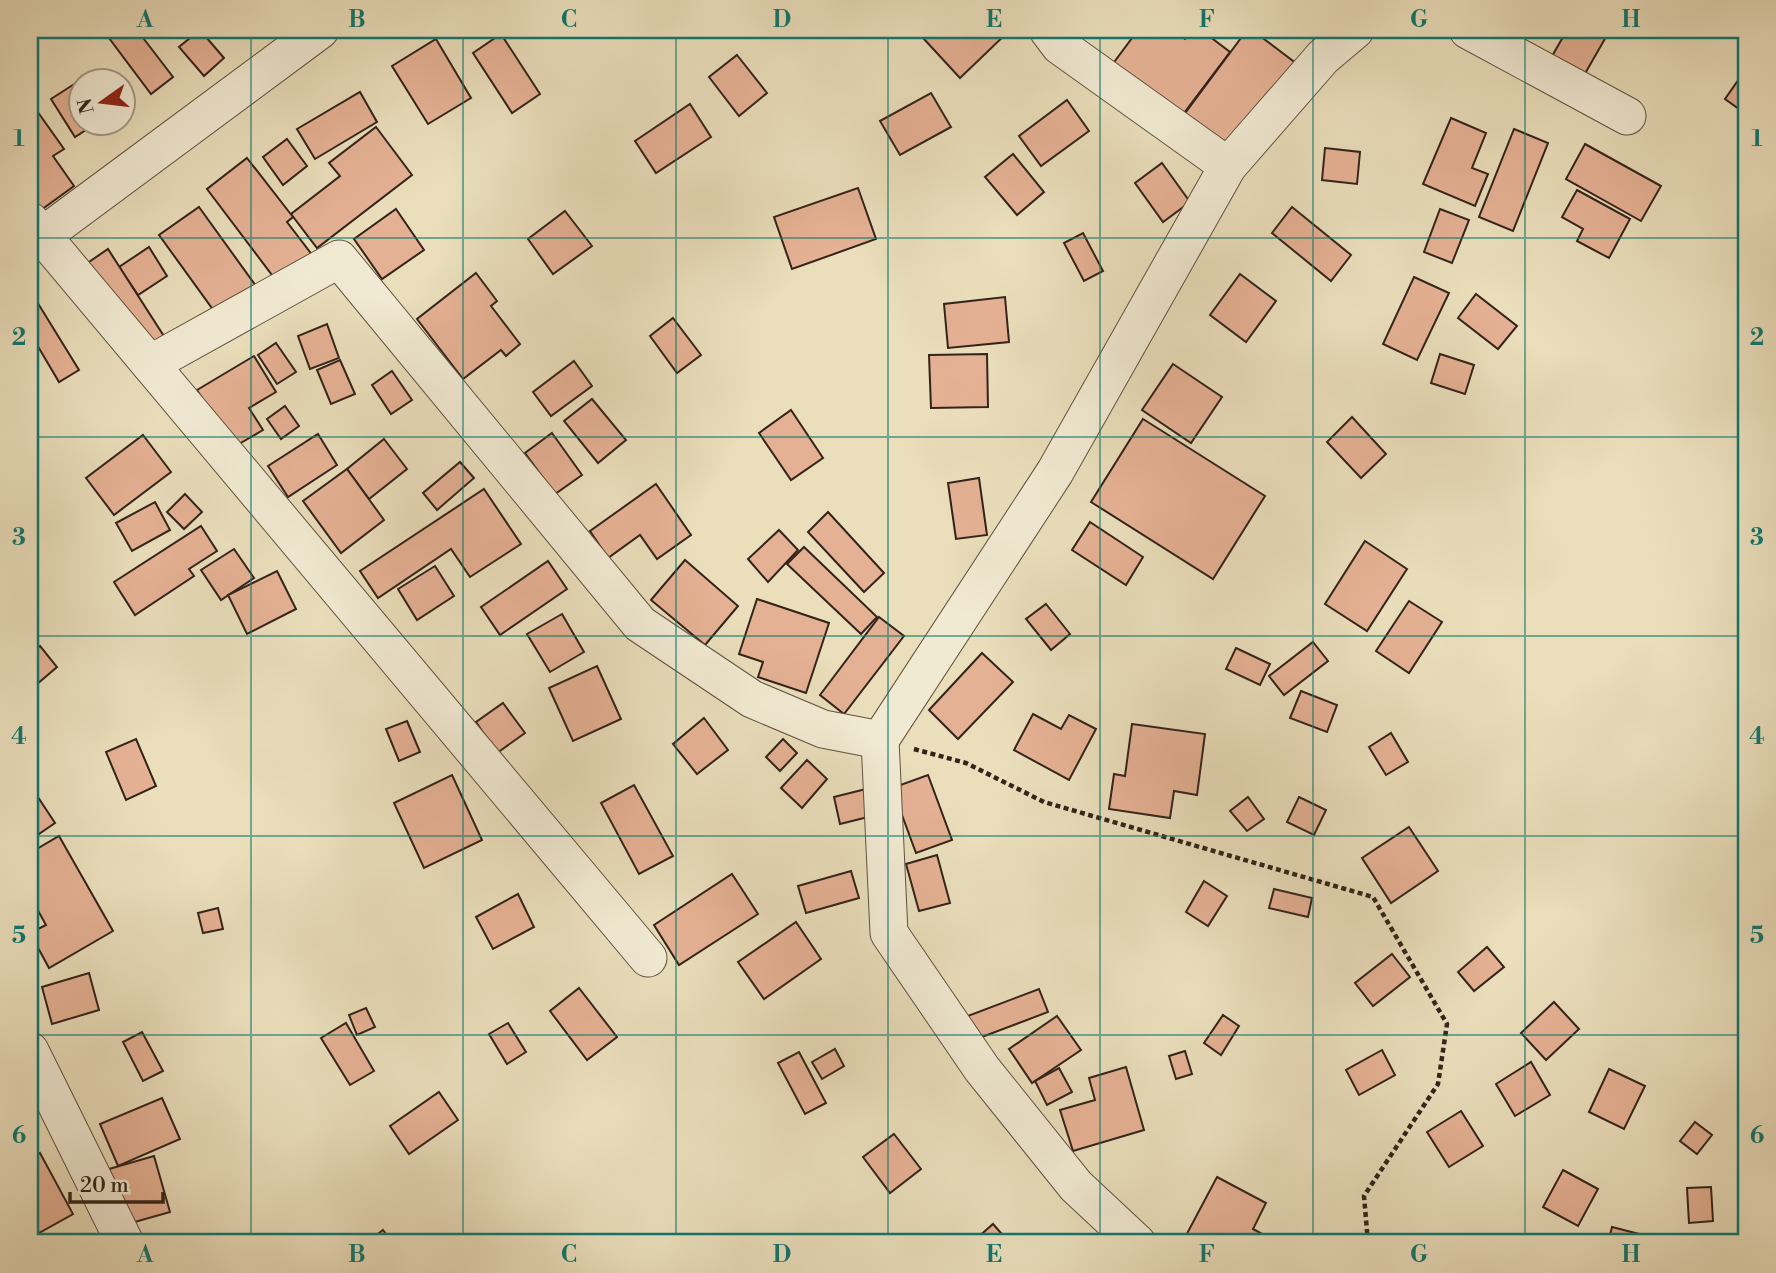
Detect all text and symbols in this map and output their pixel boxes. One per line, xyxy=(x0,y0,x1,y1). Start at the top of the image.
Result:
text: A xyxy=(136,6,154,34)
text: B xyxy=(348,6,366,34)
text: C xyxy=(561,6,577,34)
text: D xyxy=(773,6,791,34)
text: E xyxy=(986,6,1002,34)
text: F xyxy=(1199,6,1215,34)
text: G xyxy=(1410,6,1428,34)
text: H xyxy=(1622,6,1641,34)
north arrow xyxy=(66,66,136,136)
text: N xyxy=(73,96,100,116)
text: 1 xyxy=(13,125,25,153)
text: 1 xyxy=(1751,125,1763,153)
text: 2 xyxy=(12,324,26,352)
text: 2 xyxy=(1750,324,1764,352)
text: 3 xyxy=(12,524,26,552)
text: 3 xyxy=(1750,524,1764,552)
text: 4 xyxy=(11,723,27,751)
text: 4 xyxy=(1749,723,1765,751)
text: 5 xyxy=(12,922,26,950)
text: 5 xyxy=(1750,922,1764,950)
text: 6 xyxy=(12,1122,26,1150)
text: 6 xyxy=(1750,1122,1764,1150)
scale bar xyxy=(70,1161,163,1205)
text: 20 m xyxy=(80,1173,129,1199)
text: A xyxy=(136,1241,154,1269)
text: B xyxy=(348,1241,366,1269)
text: C xyxy=(561,1241,577,1269)
text: D xyxy=(773,1241,791,1269)
text: E xyxy=(986,1241,1002,1269)
text: F xyxy=(1199,1241,1215,1269)
text: G xyxy=(1410,1241,1428,1269)
text: H xyxy=(1622,1241,1641,1269)

